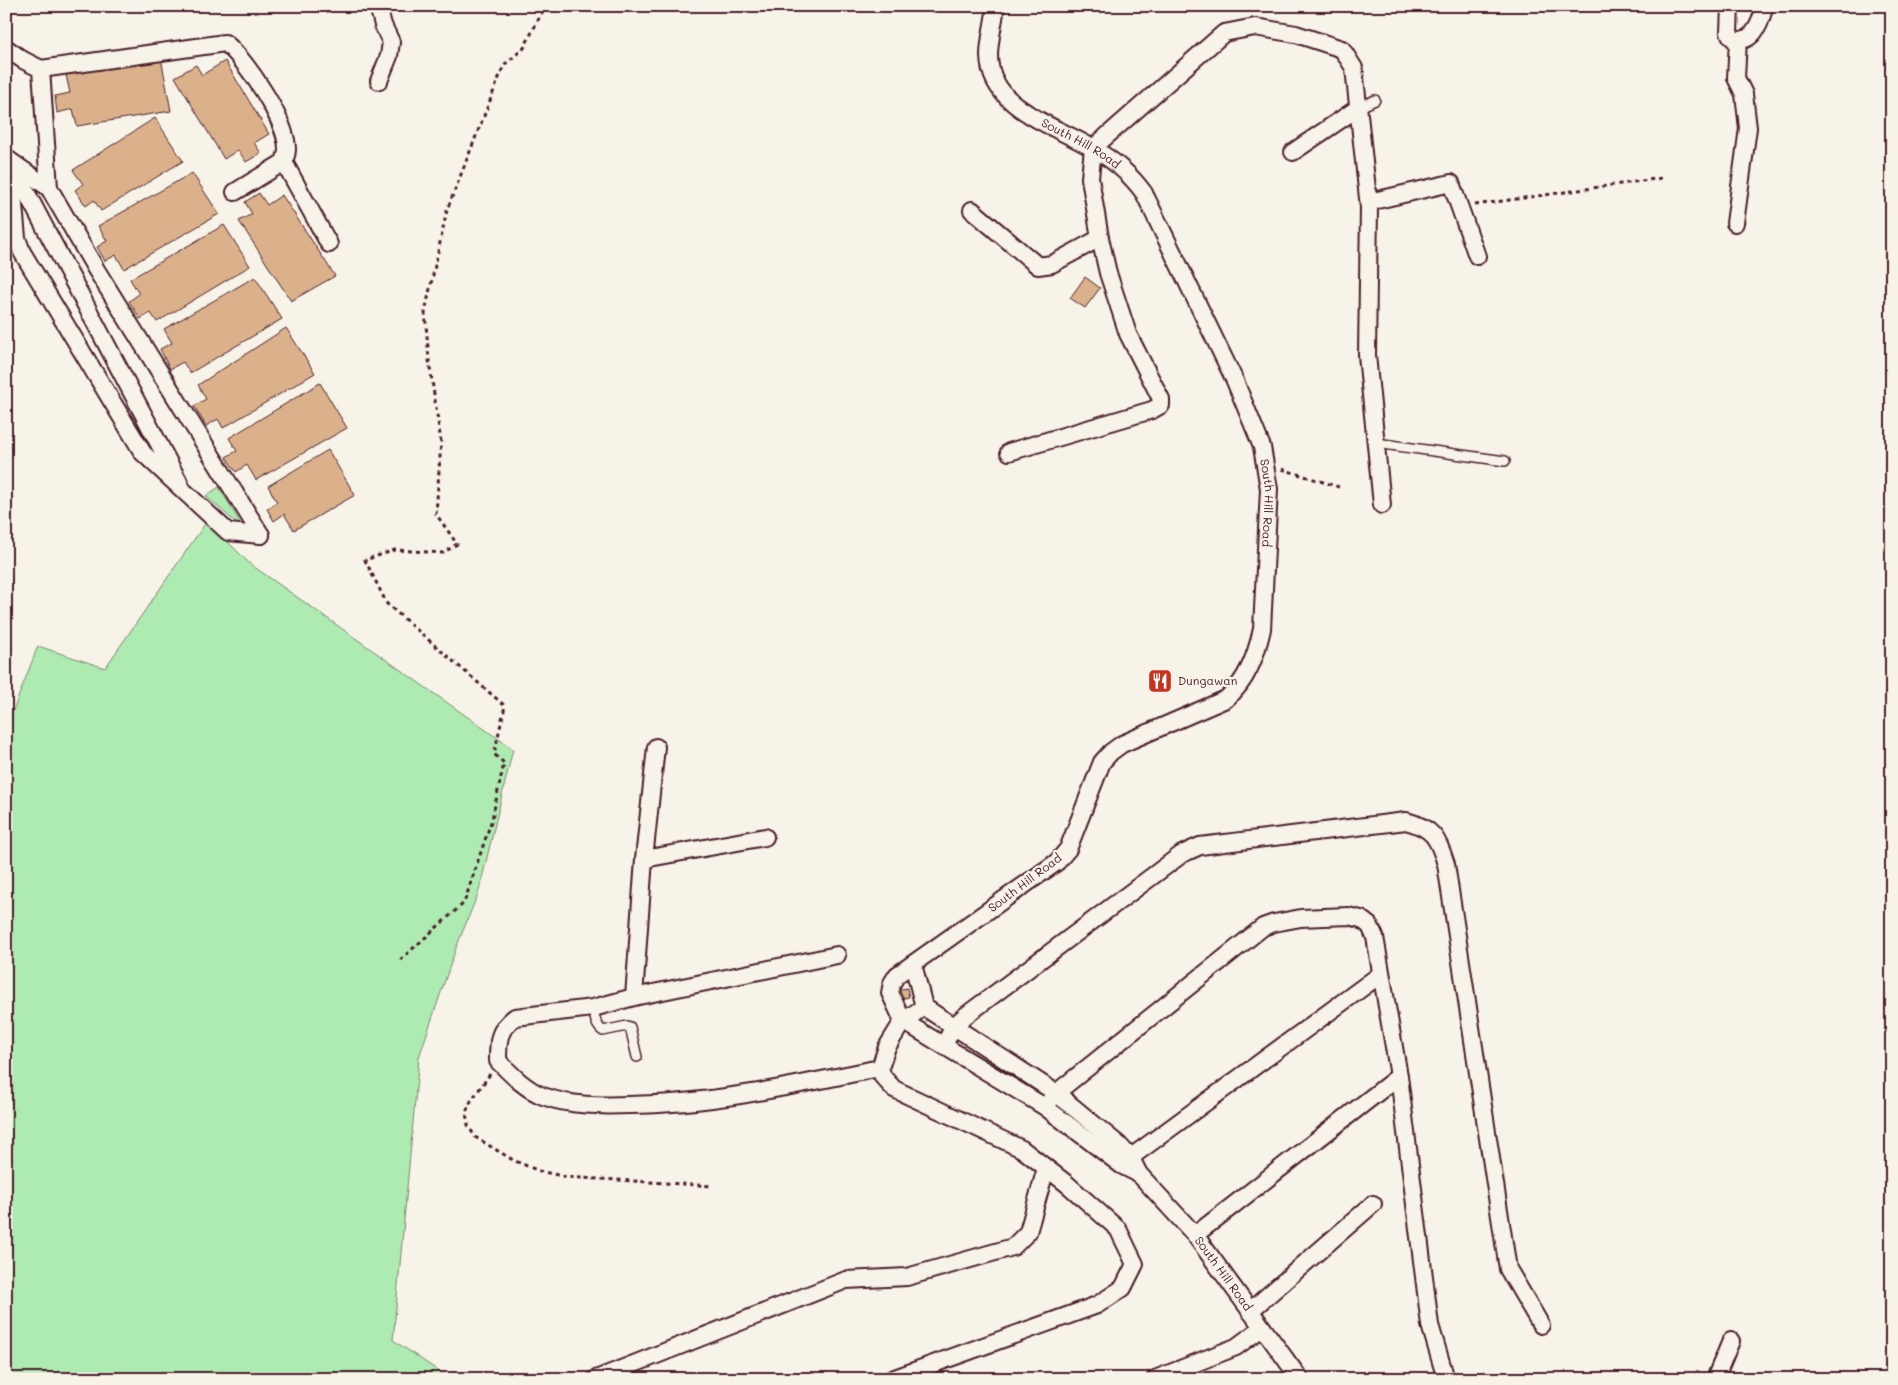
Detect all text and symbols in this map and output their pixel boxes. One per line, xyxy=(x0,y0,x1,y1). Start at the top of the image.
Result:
street label: South Hill Road xyxy=(1039,114,1124,172)
street label: South Hill Road xyxy=(1257,458,1278,548)
restaurant icon: Dungawan xyxy=(1147,668,1173,694)
place label: Dungawan xyxy=(1178,672,1237,688)
street label: South Hill Road xyxy=(984,849,1065,915)
street label: South Hill Road xyxy=(1192,1233,1257,1314)

